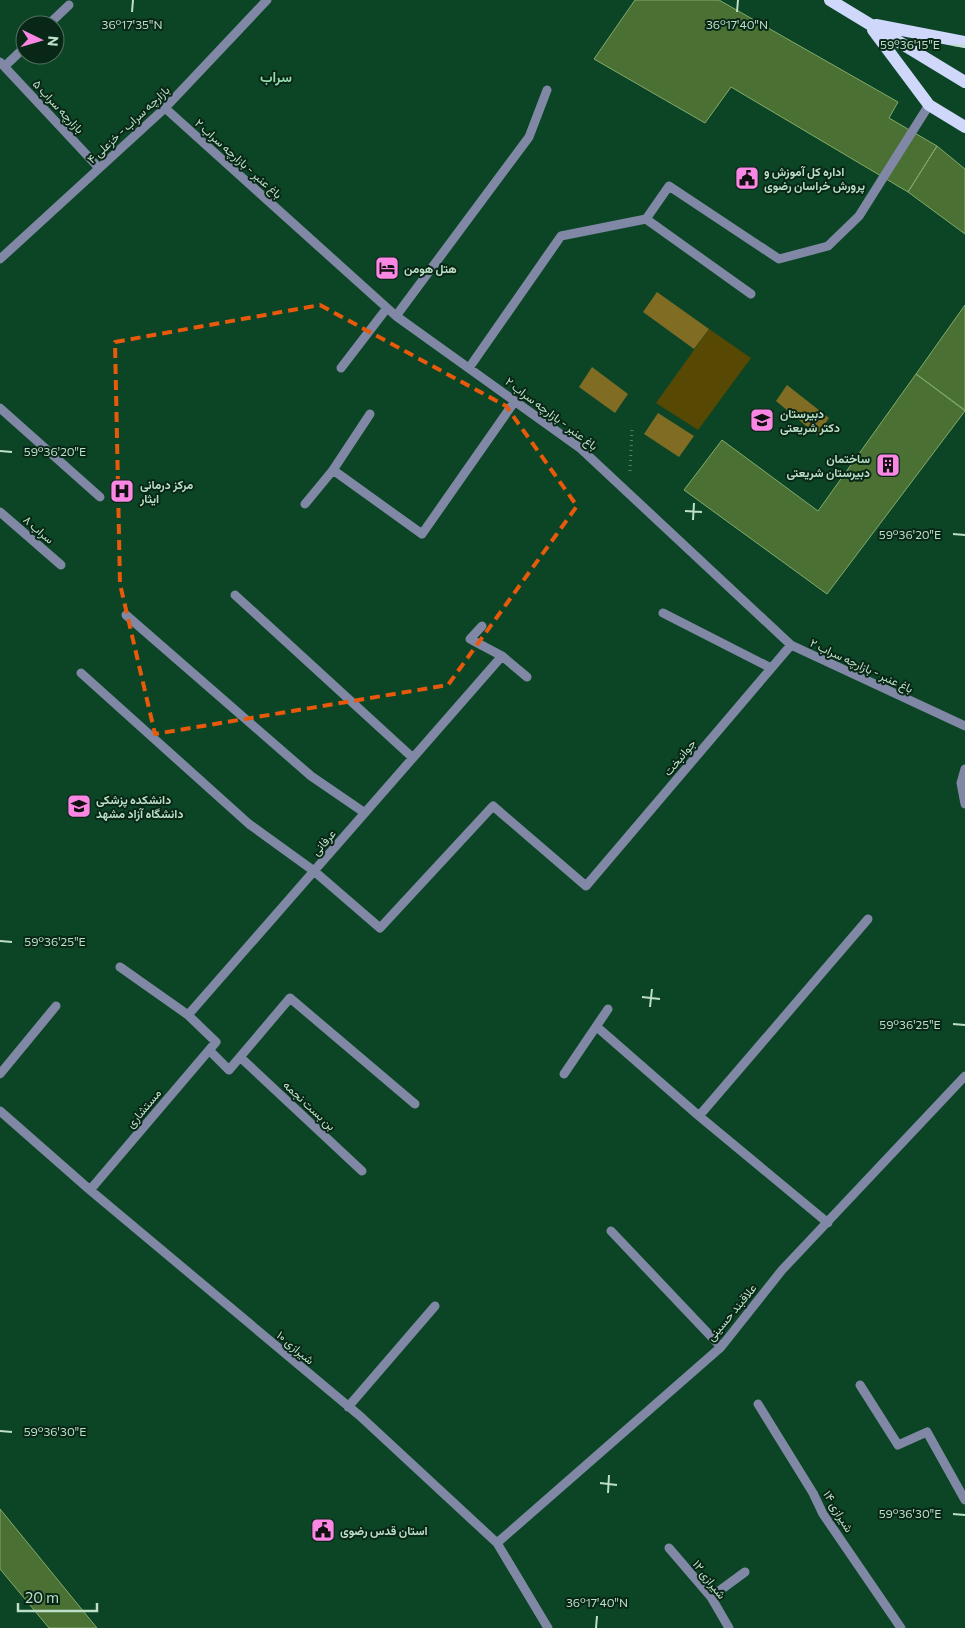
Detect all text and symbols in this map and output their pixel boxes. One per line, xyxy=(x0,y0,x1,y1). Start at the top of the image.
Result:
north arrow xyxy=(15,15,65,65)
text: 36°17'35"N xyxy=(102,17,162,31)
text: 36°17'40"N xyxy=(706,17,768,31)
text: N xyxy=(45,35,62,47)
text: 59°36'15"E xyxy=(880,37,940,51)
district label: سراب xyxy=(260,68,292,86)
street label: بازارچه سراب ۵ xyxy=(29,76,87,137)
street label: بازارچه سراب - خزعلی ۴ xyxy=(84,82,173,167)
street label: باغ عنبر - بازارچه سراب ۲ xyxy=(191,115,285,203)
place label: اداره کل آموزش و پرورش خراسان رضوی xyxy=(764,164,865,194)
public building icon: اداره کل آموزش و پرورش خراسان رضوی xyxy=(734,165,760,191)
hotel icon: هتل هومن xyxy=(374,255,400,281)
place label: هتل هومن xyxy=(404,261,457,277)
street label: باغ عنبر - بازارچه سراب ۲ xyxy=(501,374,601,455)
place label: دبیرستان دکتر شریعتی xyxy=(780,406,840,436)
school or university icon: دبیرستان دکتر شریعتی xyxy=(749,407,775,433)
text: 59°36'20"E xyxy=(24,444,86,458)
place label: ساختمان دبیرستان شریعتی xyxy=(786,451,870,481)
building icon: ساختمان دبیرستان شریعتی xyxy=(875,452,901,478)
place label: مرکز درمانی ایثار xyxy=(139,477,194,507)
hospital icon: مرکز درمانی ایثار xyxy=(109,478,135,504)
street label: سراب ۸ xyxy=(20,512,57,548)
text: 59°36'20"E xyxy=(879,527,941,541)
street label: باغ عنبر - بازارچه سراب ۲ xyxy=(807,635,916,698)
street label: جوانبخت xyxy=(660,736,700,779)
place label: دانشکده پزشکی دانشگاه آزاد مشهد xyxy=(96,792,183,822)
school or university icon: دانشکده پزشکی دانشگاه آزاد مشهد xyxy=(66,793,92,819)
street label: عرفانی xyxy=(308,826,340,859)
text: 59°36'25"E xyxy=(24,934,86,948)
text: 59°36'25"E xyxy=(879,1017,941,1031)
street label: بن بست نجمه xyxy=(280,1077,339,1134)
street label: مستشاری xyxy=(123,1086,165,1132)
street label: علاقبند حسینی xyxy=(703,1281,760,1345)
street label: شیرازی ۱۰ xyxy=(273,1327,317,1368)
text: 59°36'30"E xyxy=(24,1424,86,1438)
street label: شیرازی ۱۴ xyxy=(819,1488,857,1535)
text: 59°36'30"E xyxy=(879,1506,941,1520)
public building icon: استان قدس رضوی xyxy=(310,1517,336,1543)
place label: استان قدس رضوی xyxy=(340,1523,428,1539)
street label: شیرازی ۱۲ xyxy=(689,1557,730,1602)
scale bar xyxy=(18,1580,96,1612)
text: 20 m xyxy=(25,1588,59,1606)
text: 36°17'40"N xyxy=(566,1595,628,1609)

